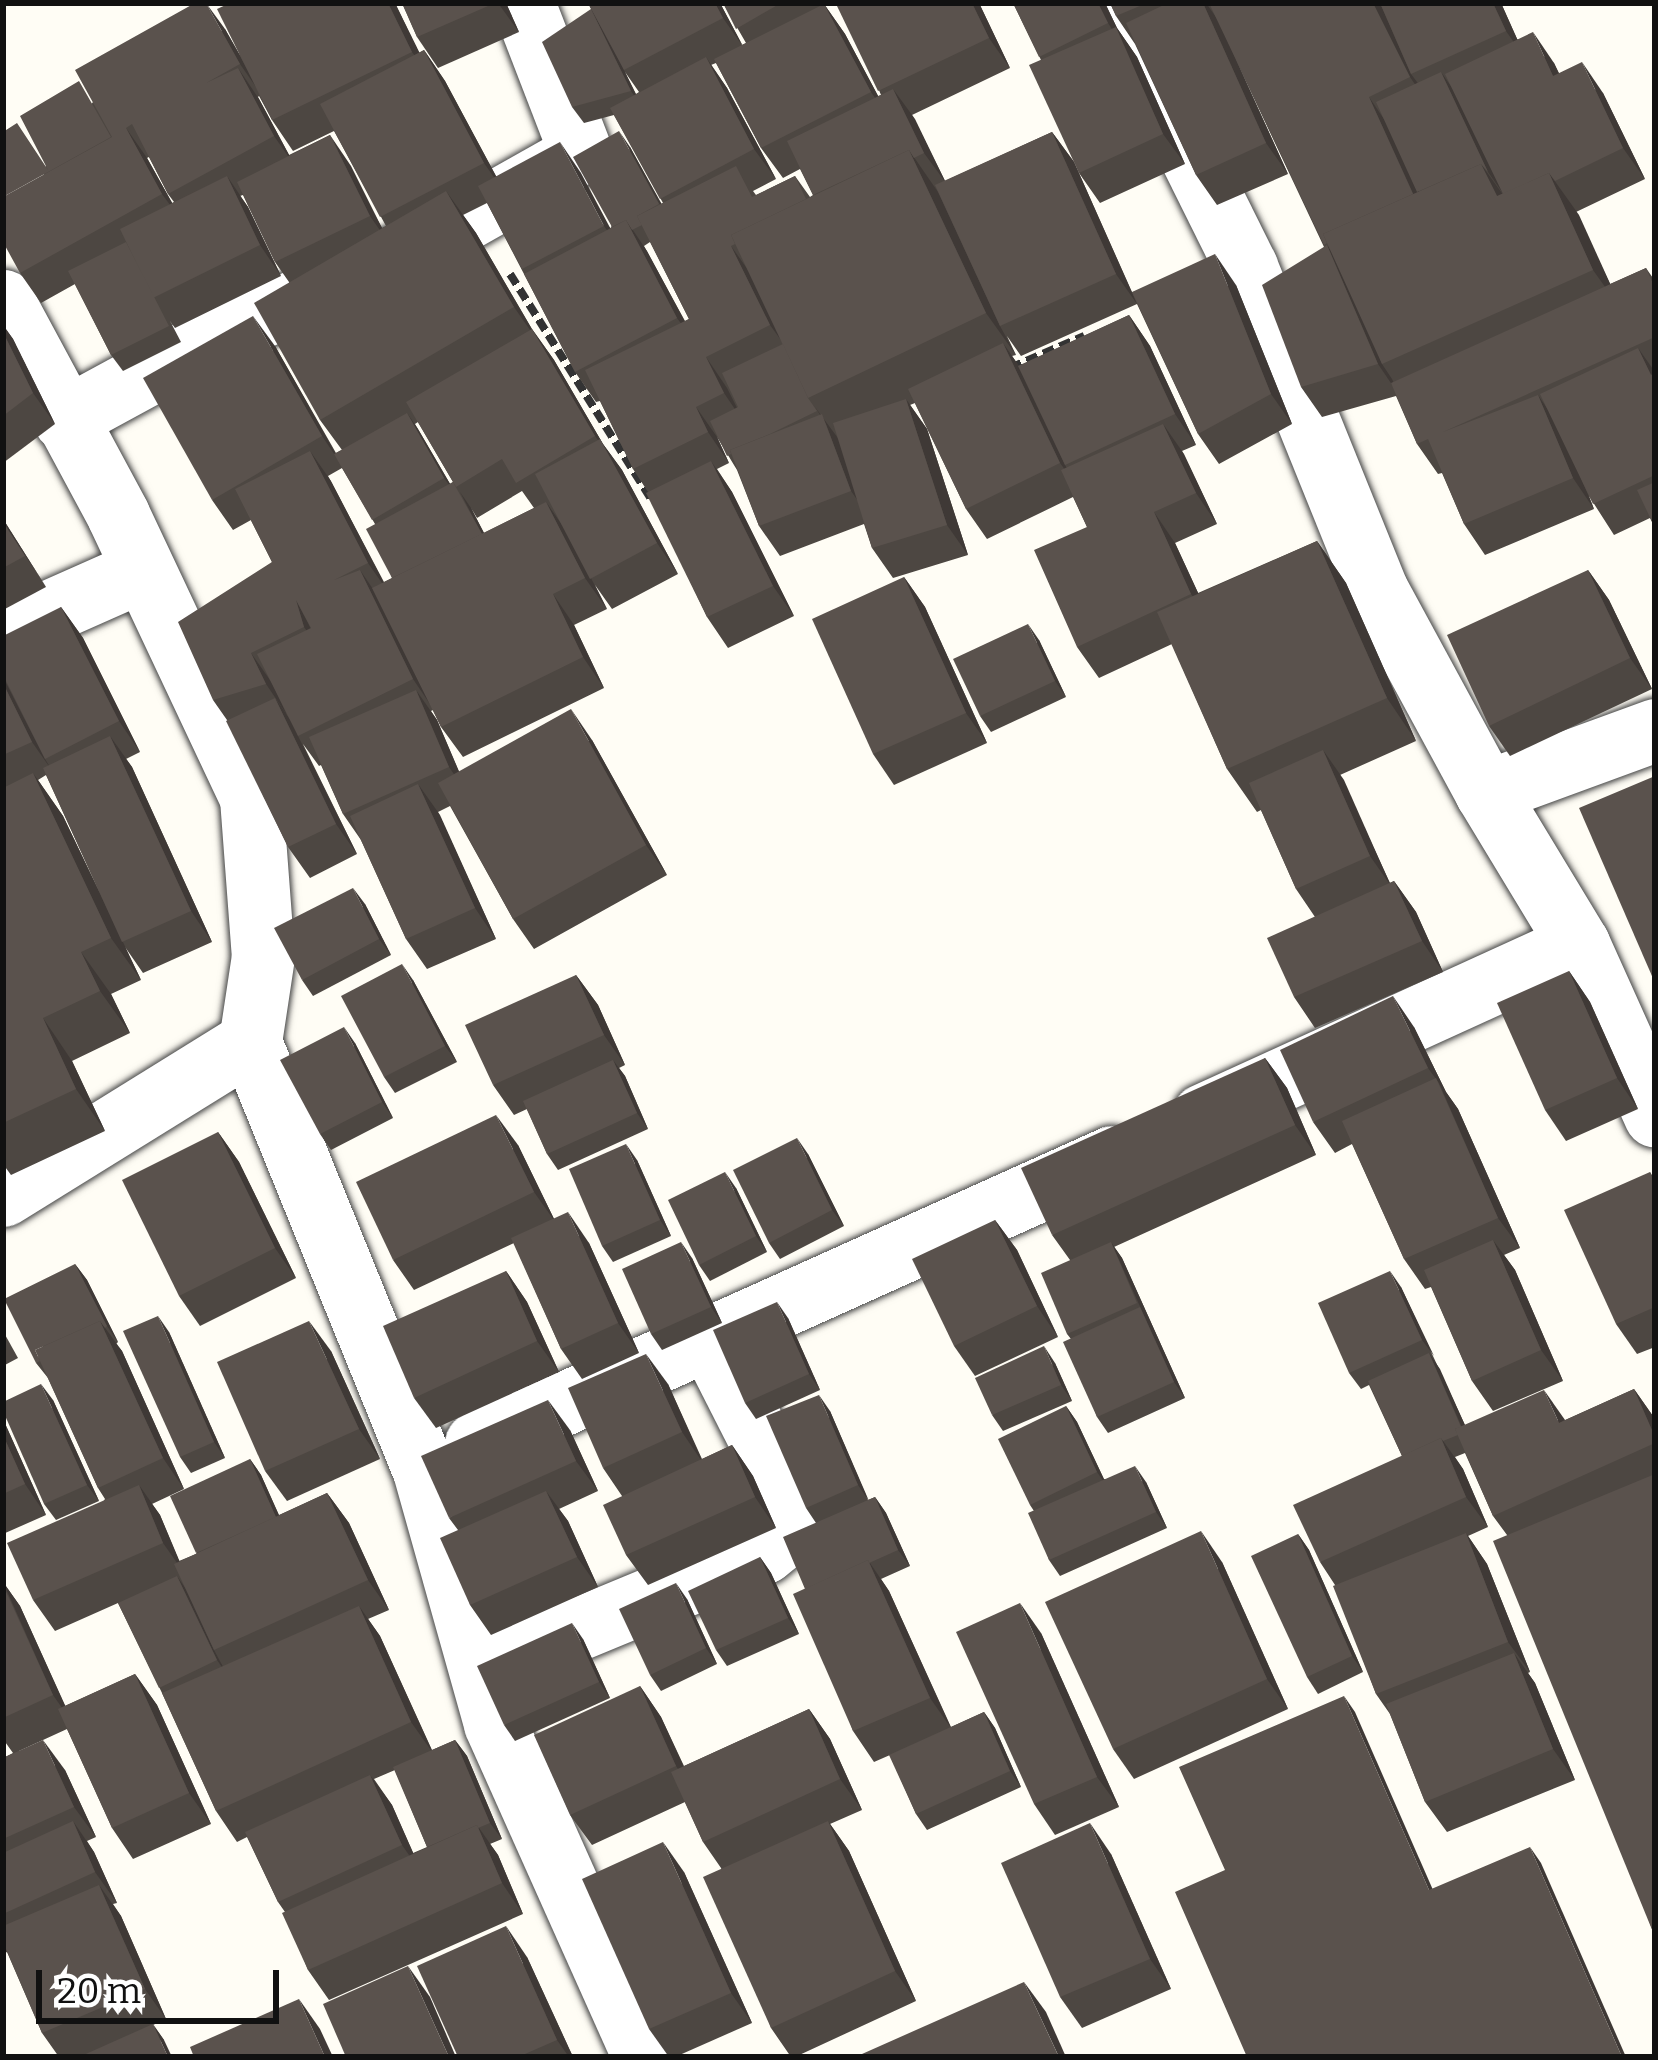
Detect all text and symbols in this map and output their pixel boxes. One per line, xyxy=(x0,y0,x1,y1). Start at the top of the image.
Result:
scale bar xyxy=(42,1946,285,2020)
text: 20 m xyxy=(57,1969,141,2013)

